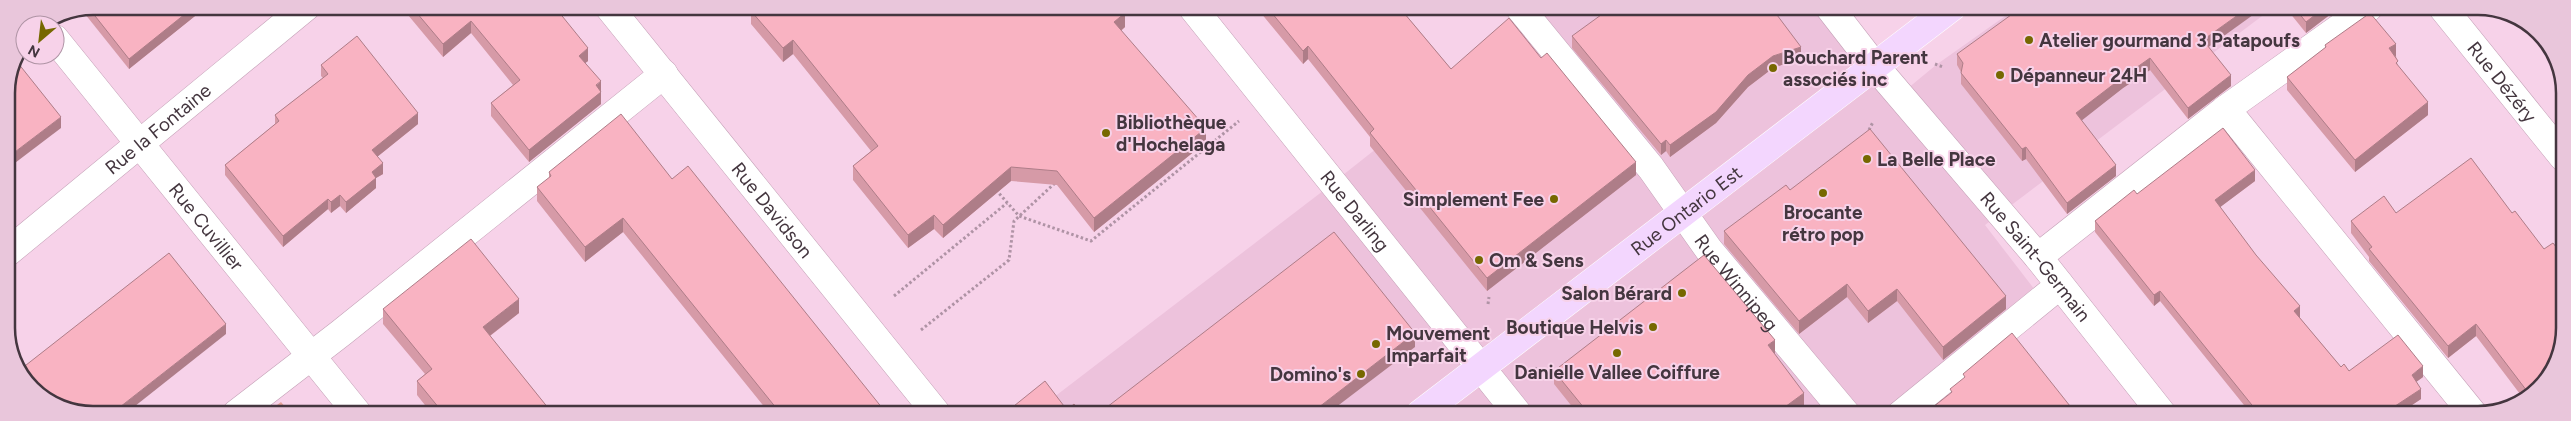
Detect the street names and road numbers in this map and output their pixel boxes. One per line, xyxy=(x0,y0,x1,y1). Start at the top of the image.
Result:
street label: Rue Dézéry xyxy=(2463,37,2542,127)
street label: Rue la Fontaine xyxy=(100,78,215,179)
street label: Rue Davidson xyxy=(727,158,818,262)
street label: Rue Ontario Est xyxy=(1626,161,1746,260)
street label: Rue Darling xyxy=(1316,166,1395,256)
street label: Rue Cuvillier xyxy=(164,178,249,275)
street label: Rue Saint-Germain xyxy=(1976,187,2096,326)
street label: Rue Winnipeg xyxy=(1690,230,1783,335)

